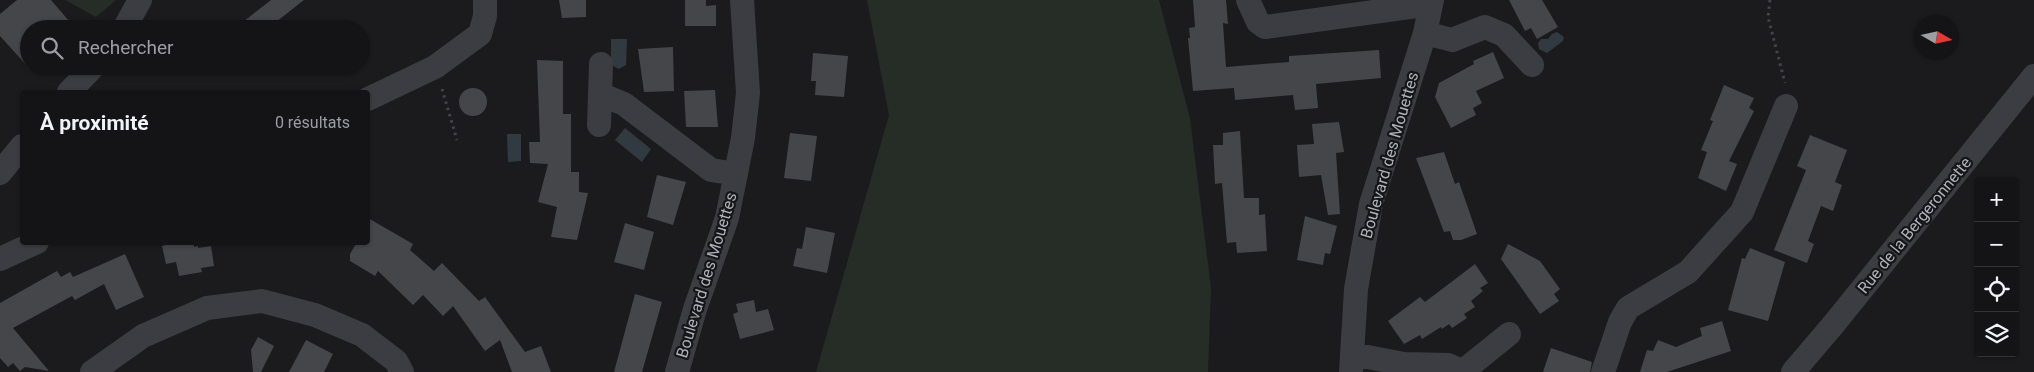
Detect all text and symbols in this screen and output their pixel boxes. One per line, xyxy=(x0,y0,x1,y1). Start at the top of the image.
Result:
north arrow xyxy=(1914,15,1959,60)
search box xyxy=(20,20,370,75)
icon: search xyxy=(38,34,66,62)
text: Rechercher xyxy=(78,36,173,59)
street label: Boulevard des Mouettes xyxy=(1357,70,1422,240)
text: À proximité xyxy=(40,111,149,135)
text: 0 résultats xyxy=(275,113,350,132)
street label: Rue de la Bergeronnette xyxy=(1854,153,1975,297)
map controls xyxy=(1974,177,2019,357)
button: + xyxy=(1974,177,2019,222)
street label: Boulevard des Mouettes xyxy=(672,190,741,360)
button: − xyxy=(1974,222,2019,267)
button: locate xyxy=(1974,267,2019,312)
button: layers xyxy=(1974,312,2019,357)

